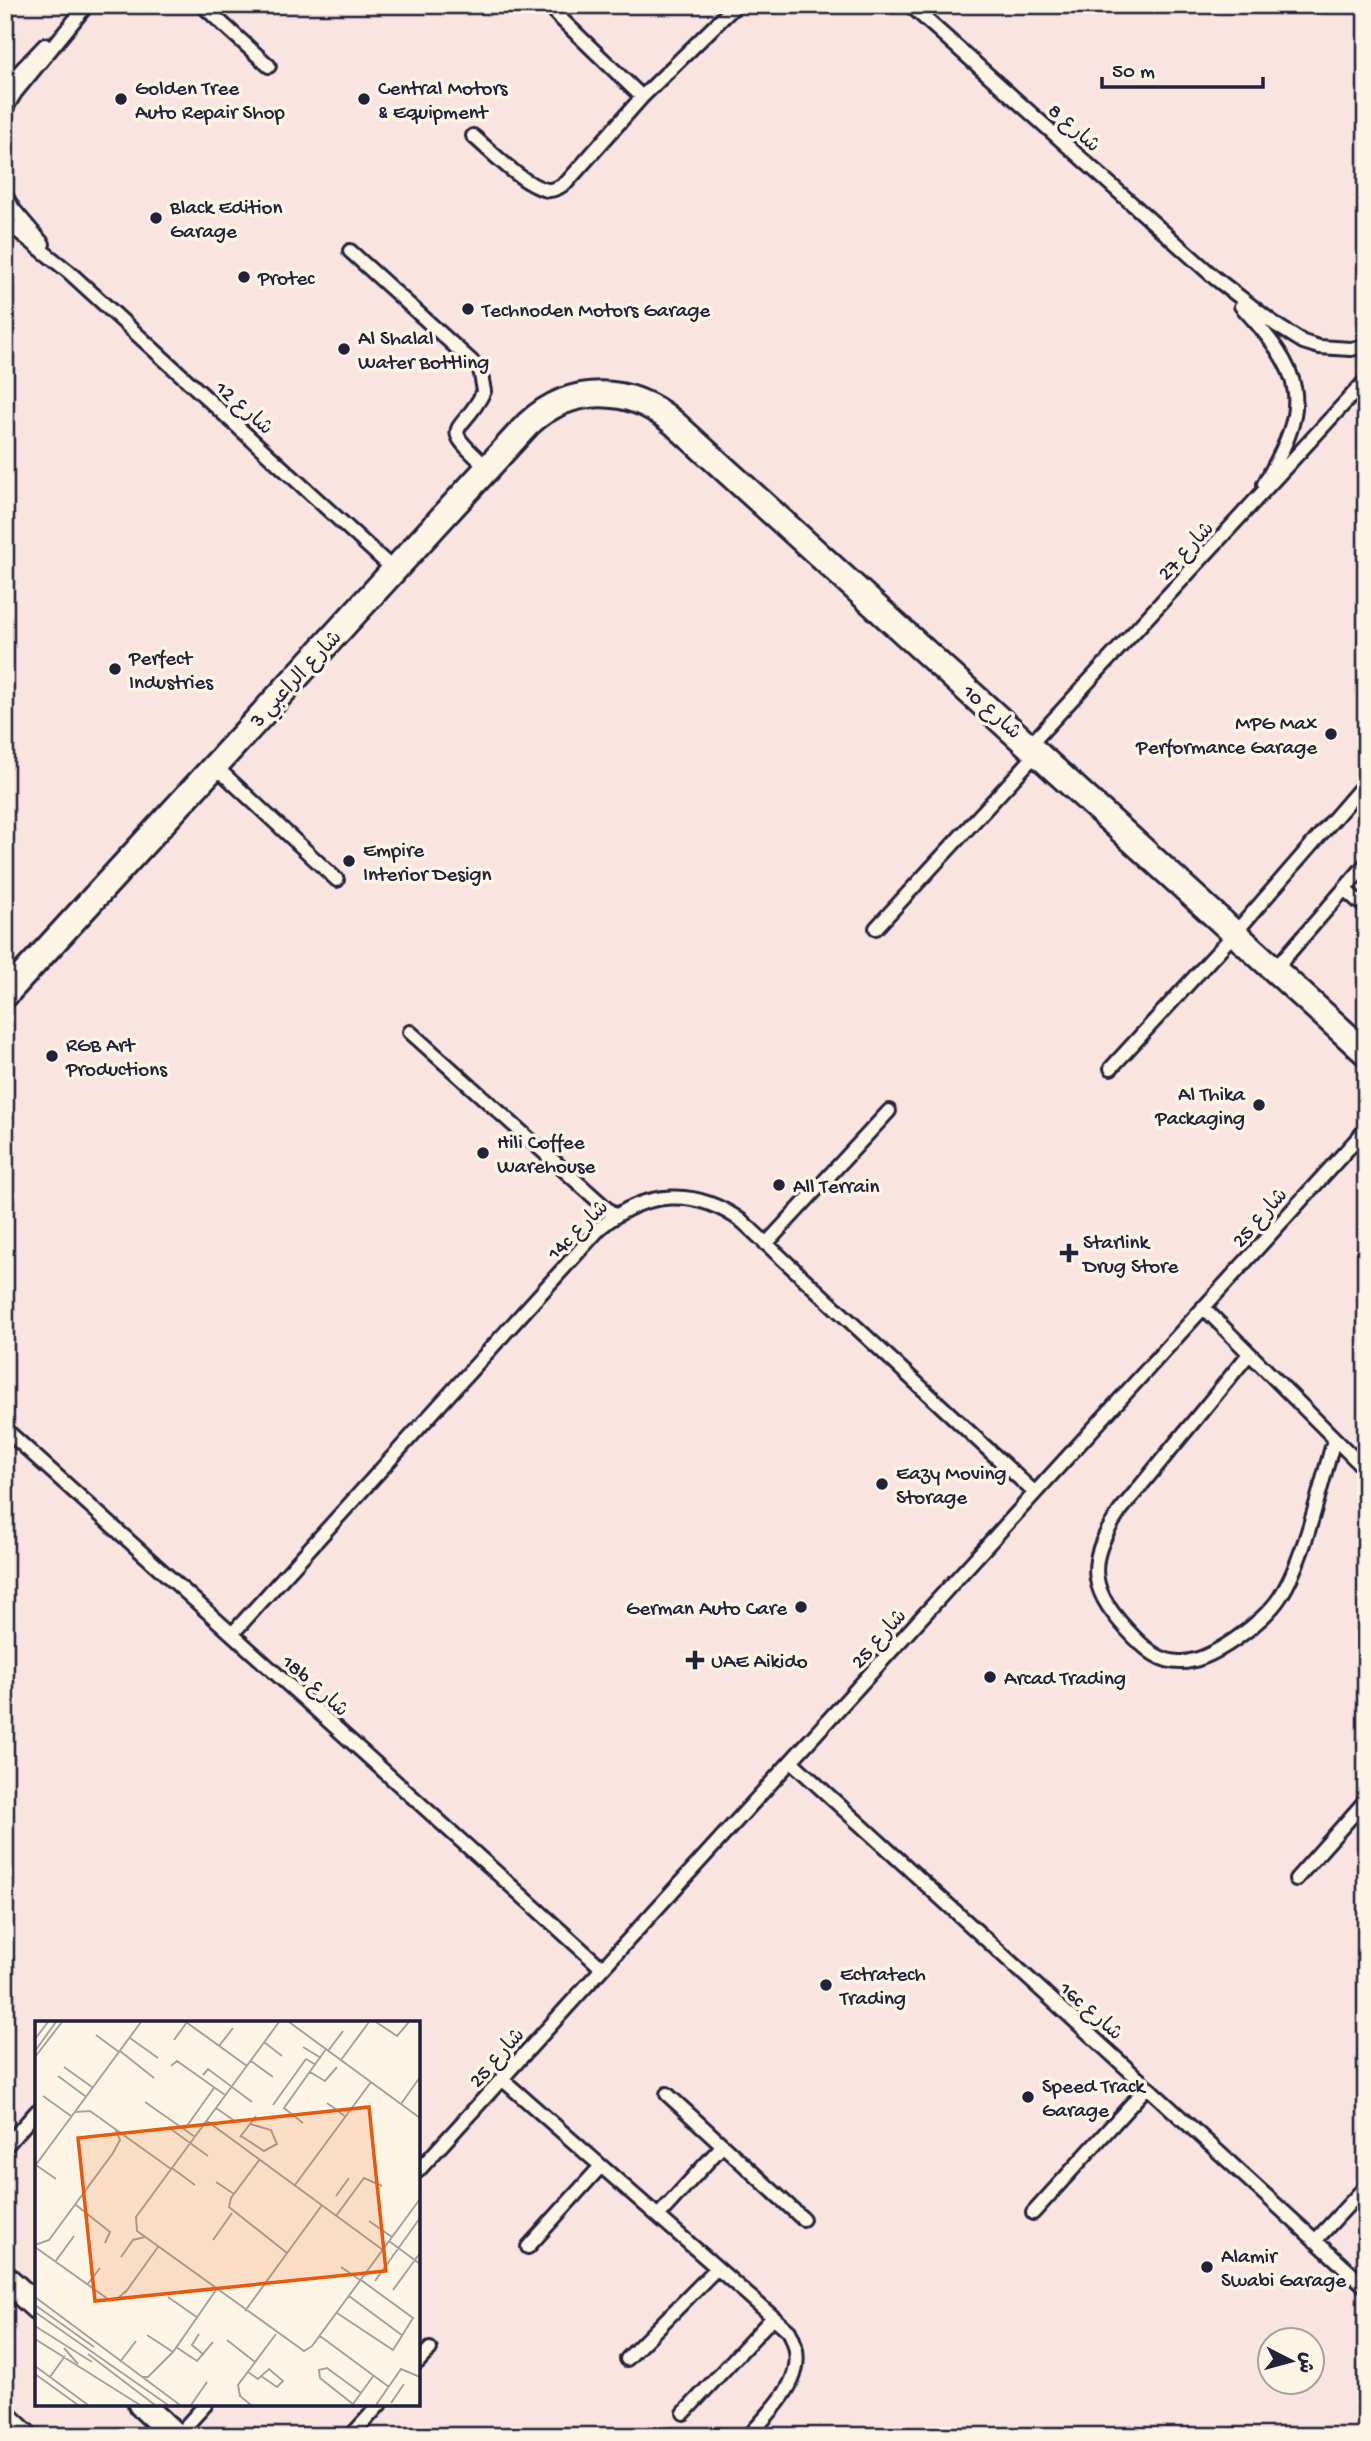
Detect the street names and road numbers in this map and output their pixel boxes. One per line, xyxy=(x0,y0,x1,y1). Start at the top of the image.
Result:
street label: شارع 8 xyxy=(1041,100,1104,160)
street label: شارع 12 xyxy=(208,376,277,442)
street label: شارع 27 xyxy=(1154,518,1221,587)
street label: شارع الراعبي 3 xyxy=(246,627,351,737)
street label: شارع 10 xyxy=(955,680,1025,747)
street label: شارع 25 xyxy=(1228,1184,1295,1254)
street label: 14c شارع xyxy=(543,1196,615,1268)
street label: شارع 25 xyxy=(847,1605,914,1675)
street label: 18b شارع xyxy=(274,1650,352,1724)
street label: 16c شارع xyxy=(1052,1977,1127,2048)
street label: شارع 25 xyxy=(465,2024,532,2094)

